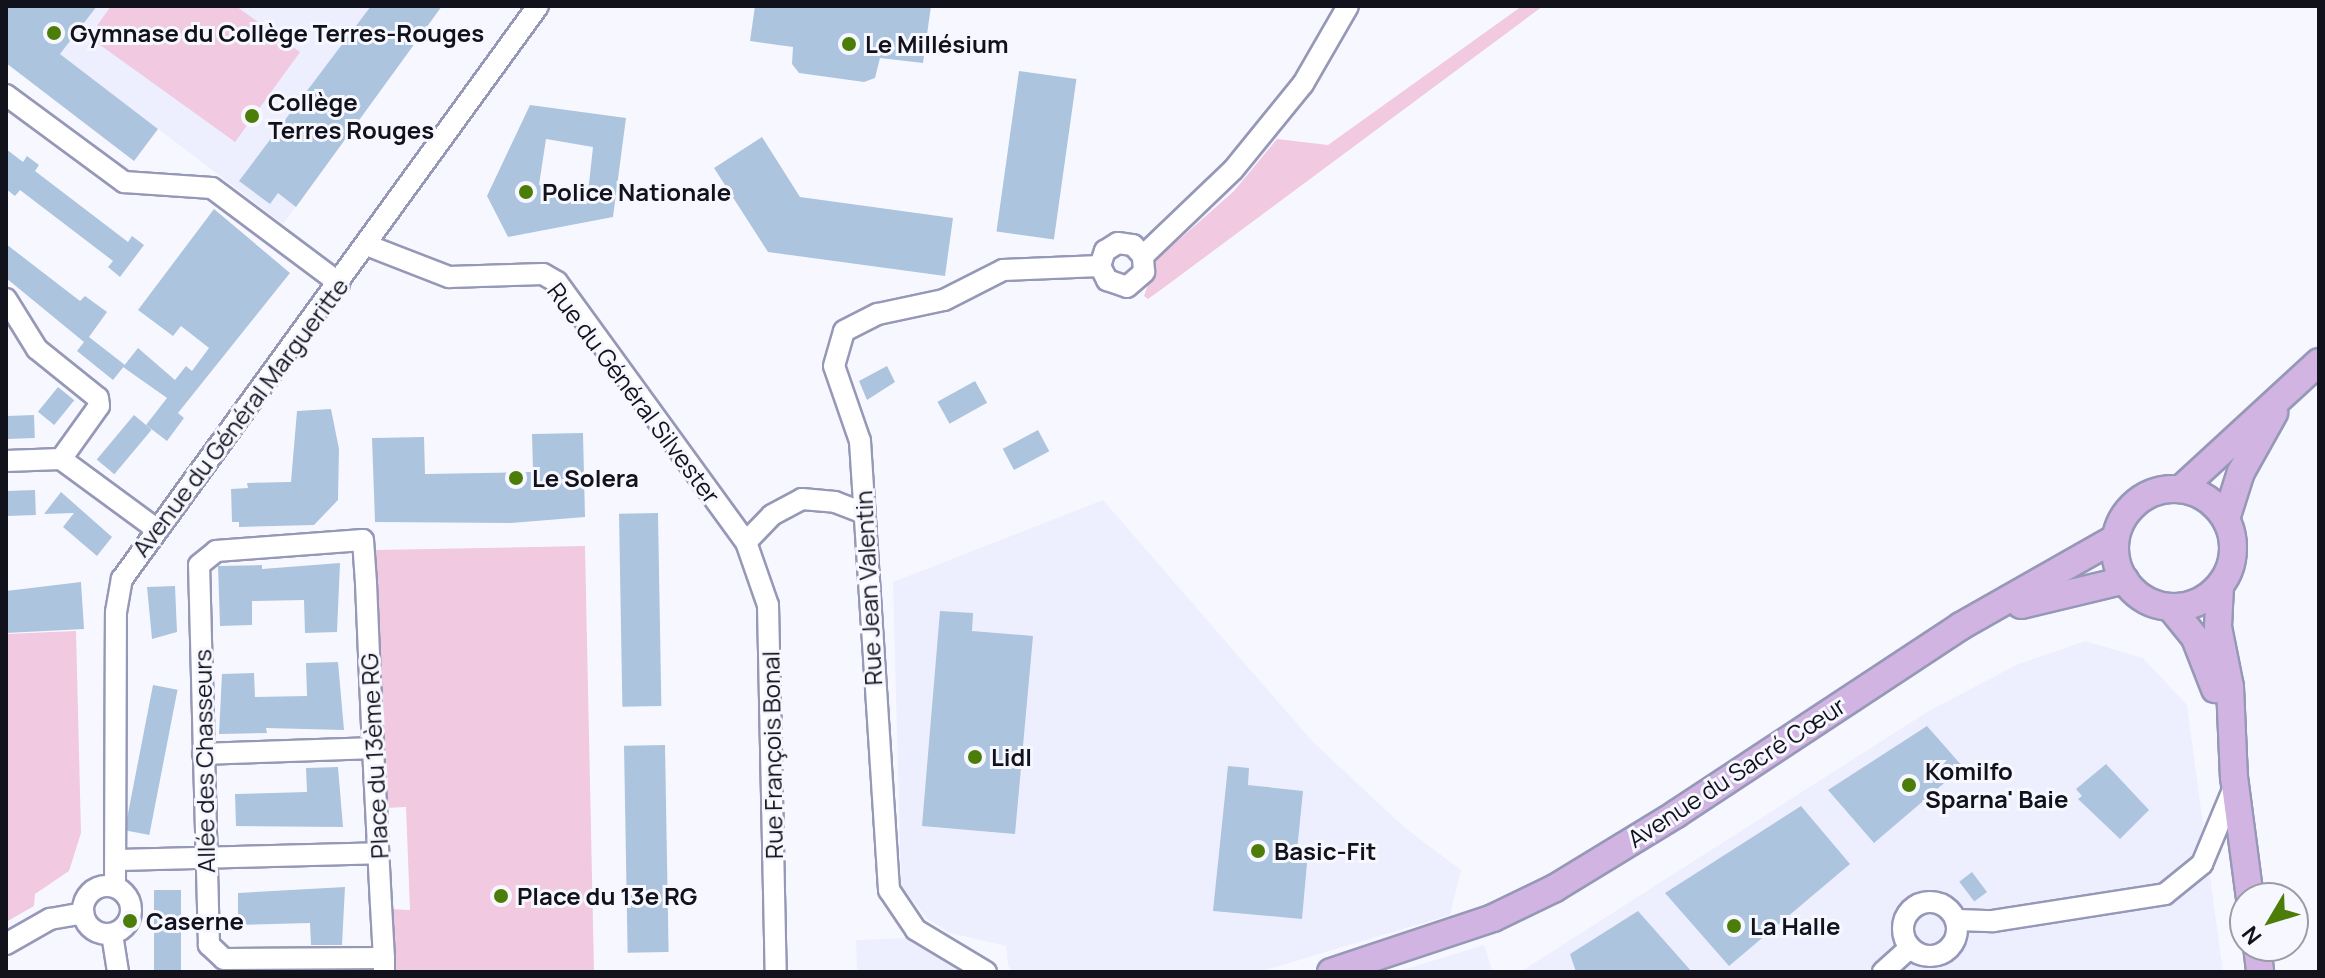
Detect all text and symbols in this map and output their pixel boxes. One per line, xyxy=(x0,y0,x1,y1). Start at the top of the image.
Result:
place label: Gymnase du Collège Terres-Rouges xyxy=(70,19,484,47)
marker: Gymnase du Collège Terres-Rouges xyxy=(45,24,63,42)
place label: Le Millésium xyxy=(865,30,1009,58)
marker: Le Millésium xyxy=(840,35,858,53)
place label: Collège Terres Rouges xyxy=(268,88,434,144)
marker: Collège Terres Rouges xyxy=(243,107,261,125)
place label: Police Nationale xyxy=(542,178,731,206)
marker: Police Nationale xyxy=(517,183,535,201)
street label: Avenue du Général Margueritte xyxy=(126,272,354,562)
street label: Rue du Général Silvester xyxy=(542,277,726,509)
place label: Le Solera xyxy=(532,464,639,492)
marker: Le Solera xyxy=(507,469,525,487)
street label: Rue Jean Valentin xyxy=(849,490,887,686)
street label: Allée des Chasseurs xyxy=(188,649,220,873)
street label: Rue François Bonal xyxy=(756,651,788,859)
street label: Place du 13ème RG xyxy=(354,652,394,860)
street label: Avenue du Sacré Cœur xyxy=(1622,691,1850,853)
place label: Lidl xyxy=(991,743,1032,771)
marker: Lidl xyxy=(966,748,984,766)
place label: Komilfo Sparna' Baie xyxy=(1925,757,2069,813)
marker: Komilfo Sparna' Baie xyxy=(1900,776,1918,794)
place label: Basic-Fit xyxy=(1274,837,1376,865)
marker: Basic-Fit xyxy=(1249,842,1267,860)
place label: Place du 13e RG xyxy=(517,882,697,910)
north arrow xyxy=(2229,882,2309,962)
marker: Place du 13e RG xyxy=(492,887,510,905)
place label: Caserne xyxy=(146,907,244,935)
marker: Caserne xyxy=(121,912,139,930)
place label: La Halle xyxy=(1750,912,1840,940)
marker: La Halle xyxy=(1725,917,1743,935)
text: N xyxy=(2235,920,2268,951)

